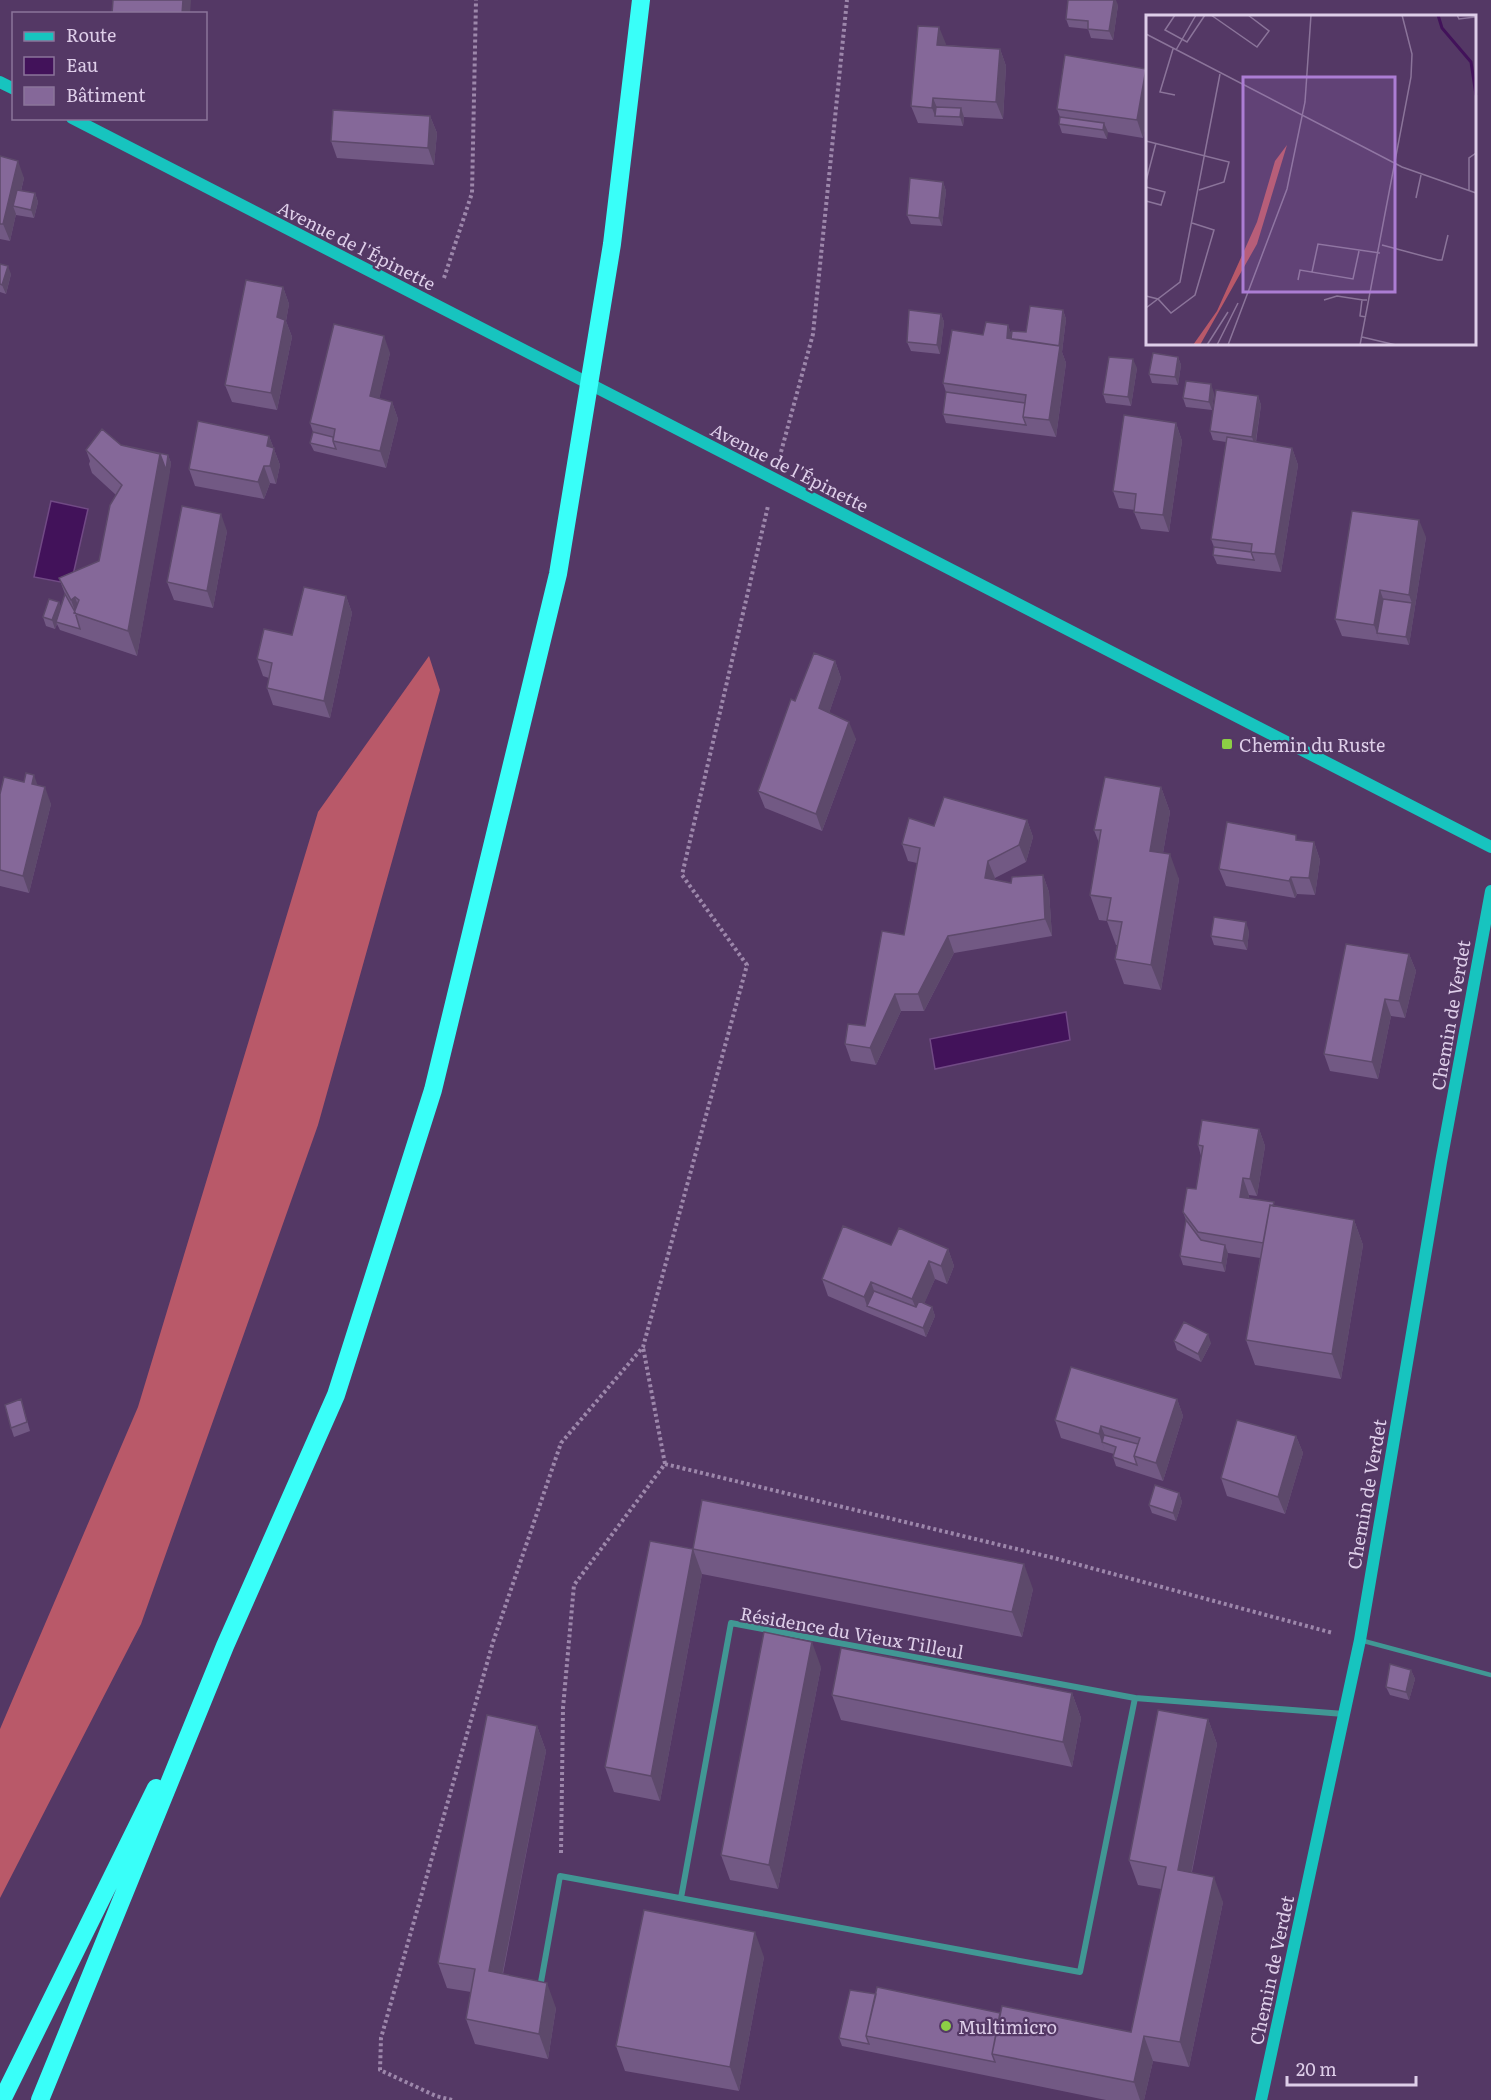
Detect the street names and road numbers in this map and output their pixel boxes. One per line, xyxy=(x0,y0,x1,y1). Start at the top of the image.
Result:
street label: Avenue de l'Épinette xyxy=(273,193,441,297)
street label: Avenue de l'Épinette xyxy=(706,415,874,519)
street label: Chemin de Verdet xyxy=(1423,937,1477,1092)
street label: Chemin de Verdet xyxy=(1339,1416,1393,1571)
street label: Résidence du Vieux Tilleul xyxy=(738,1599,966,1665)
street label: Chemin de Verdet xyxy=(1242,1892,1300,2047)

